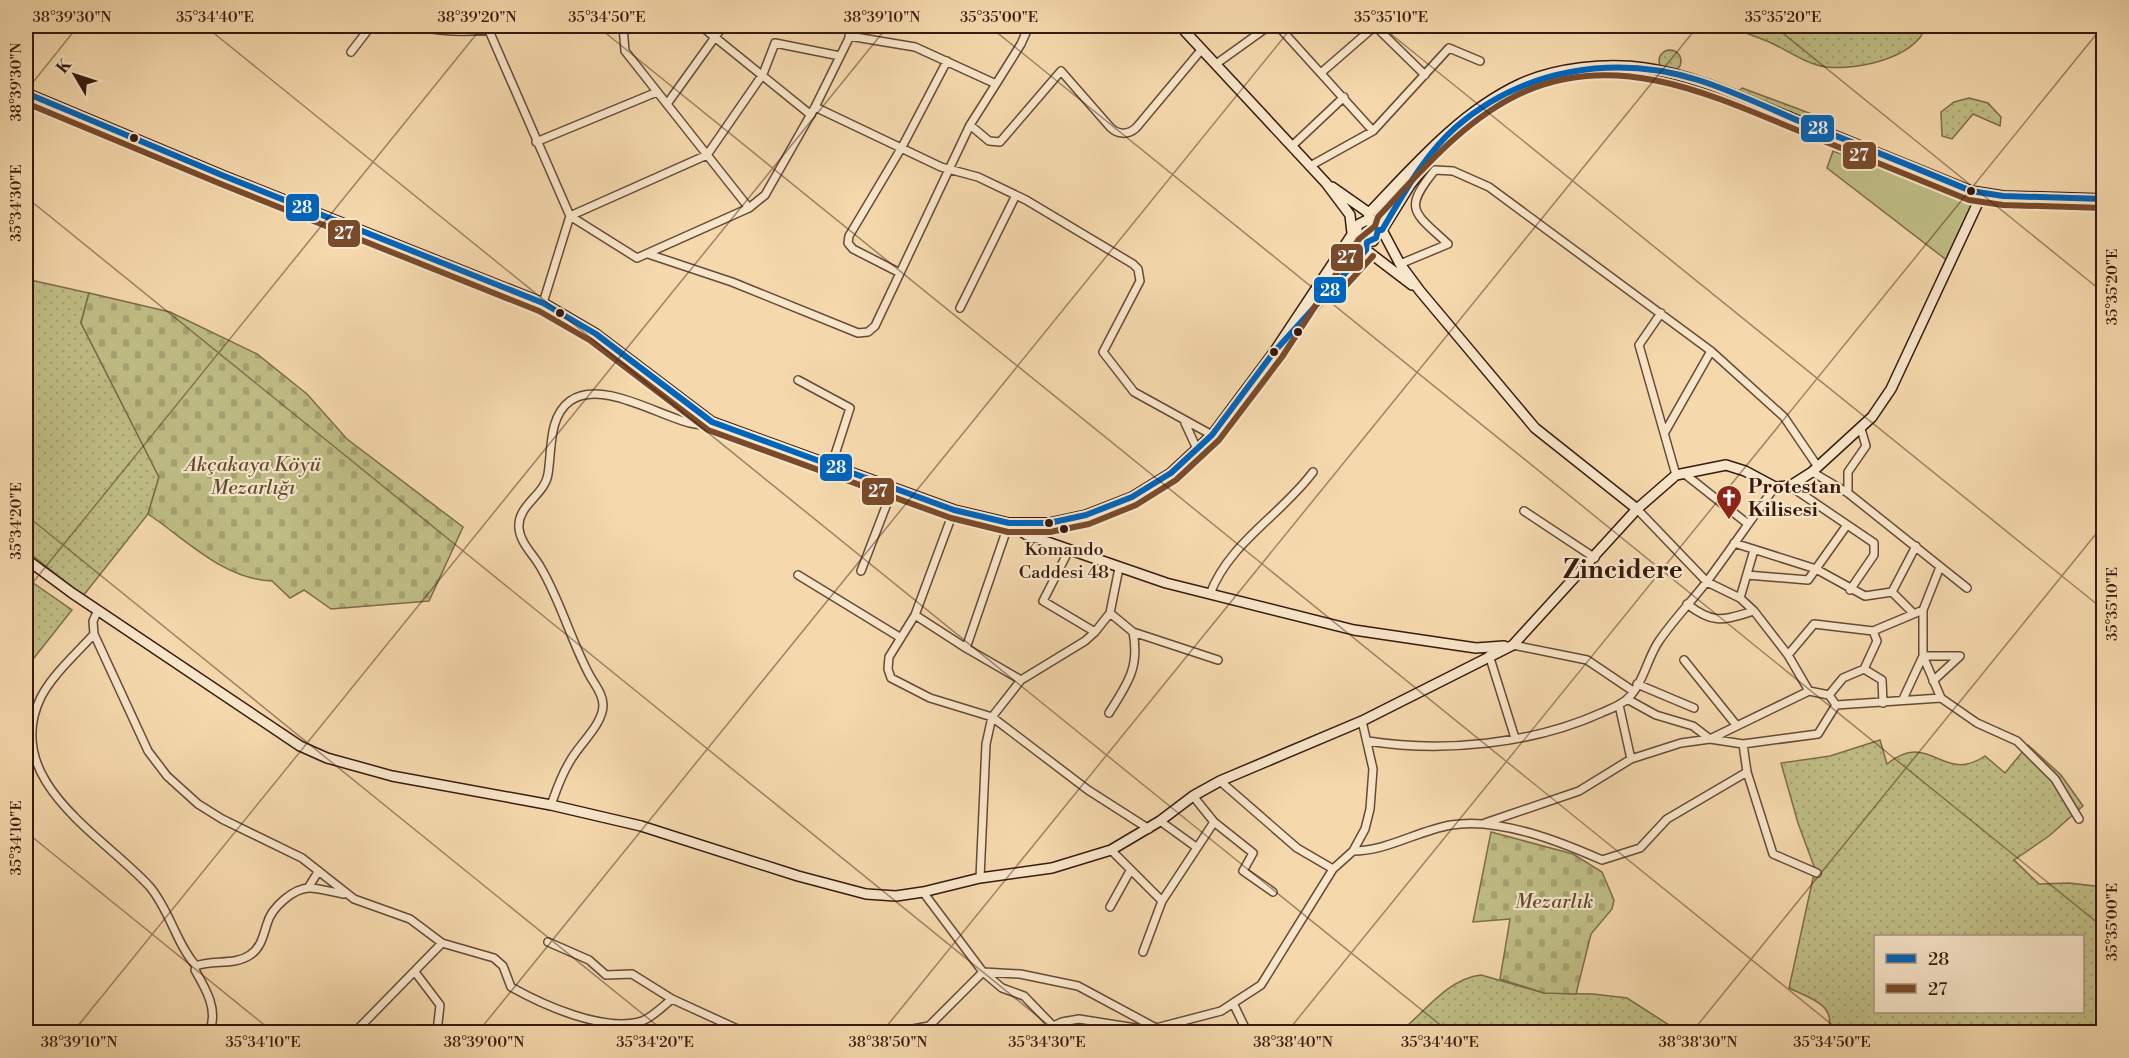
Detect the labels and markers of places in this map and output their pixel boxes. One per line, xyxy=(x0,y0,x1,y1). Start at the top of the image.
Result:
unlabelled marker xyxy=(128,132,140,144)
unlabelled marker xyxy=(1965,185,1977,197)
unlabelled marker xyxy=(554,307,566,319)
unlabelled marker xyxy=(1292,326,1304,338)
unlabelled marker xyxy=(1268,346,1280,358)
place label: Protestan Kilisesi xyxy=(1748,475,1842,523)
church icon: Protestan Kilisesi xyxy=(1714,483,1744,521)
unlabelled marker xyxy=(1043,517,1055,529)
marker: Komando Caddesi 48 xyxy=(1058,523,1070,535)
place label: Komando Caddesi 48 xyxy=(1019,538,1109,584)

